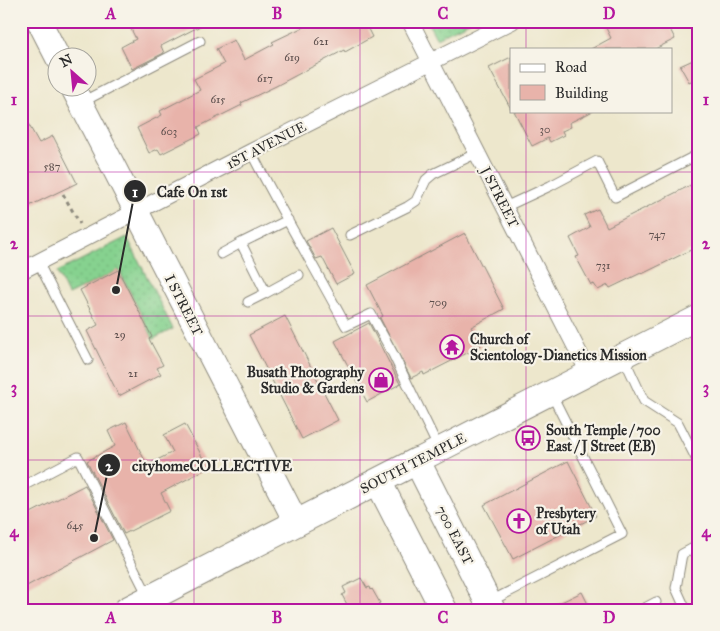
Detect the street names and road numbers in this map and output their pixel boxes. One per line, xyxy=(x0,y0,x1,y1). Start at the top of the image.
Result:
street label: 1ST AVENUE xyxy=(223,118,309,173)
street label: J STREET xyxy=(475,162,522,231)
street label: I STREET xyxy=(161,272,206,339)
street label: SOUTH TEMPLE xyxy=(357,429,469,498)
street label: 700 EAST xyxy=(432,503,477,568)

